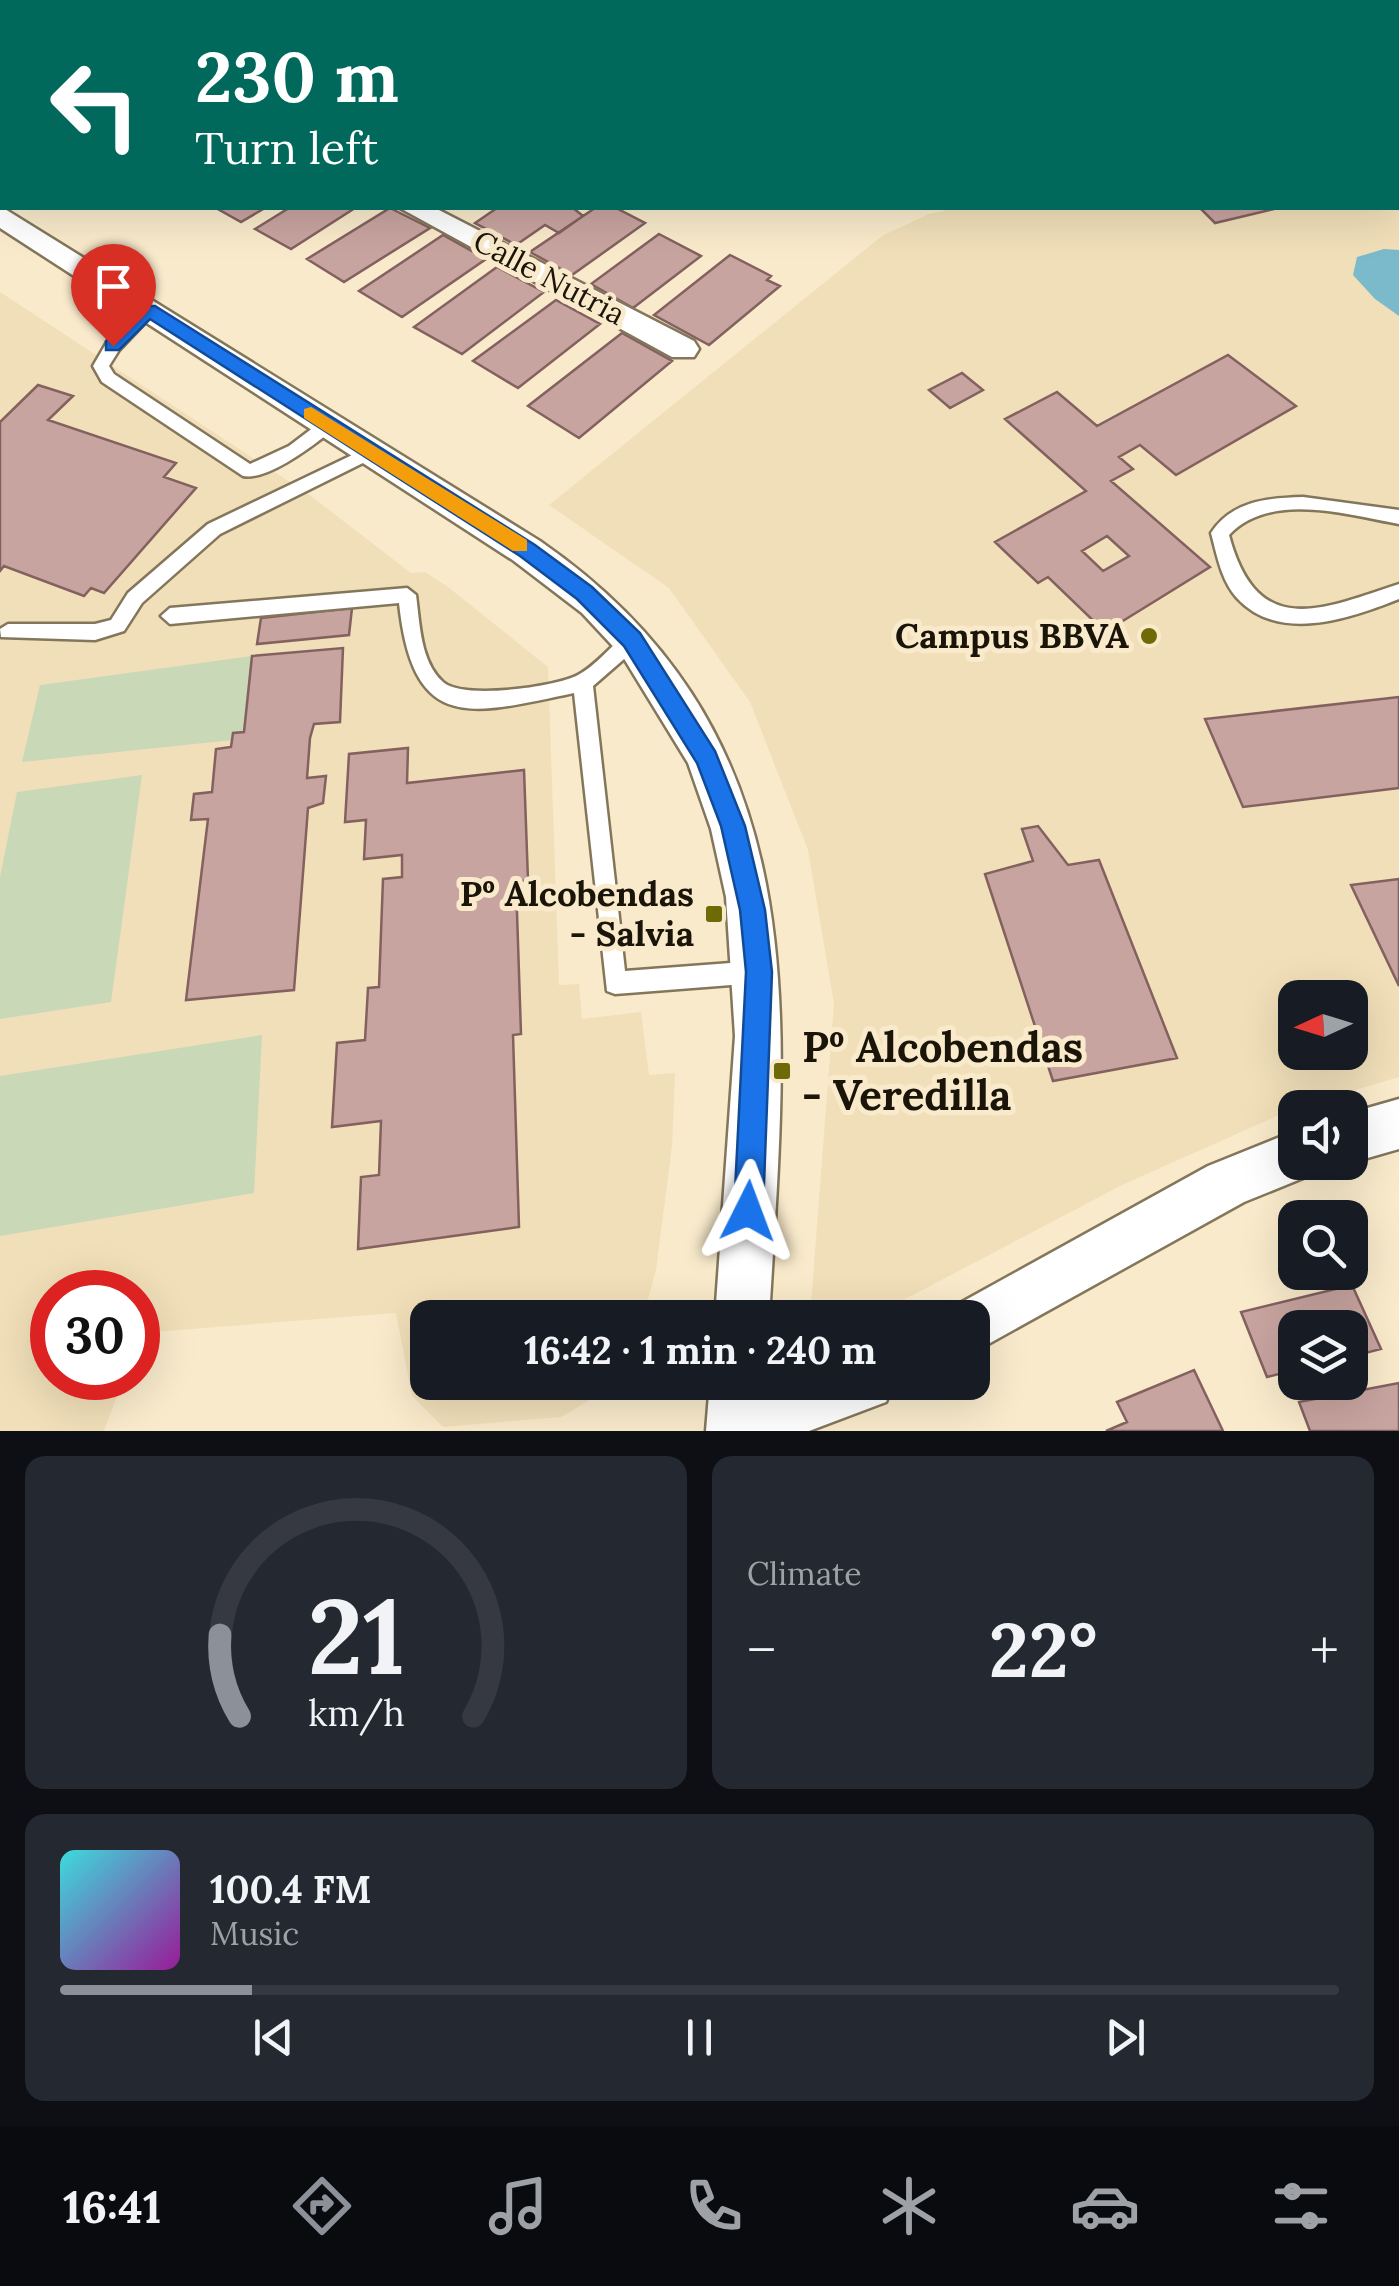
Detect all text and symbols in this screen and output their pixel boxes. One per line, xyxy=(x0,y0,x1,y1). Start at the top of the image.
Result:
text: 230 m xyxy=(195,32,399,121)
icon: left xyxy=(30,40,160,170)
text: Turn left xyxy=(195,119,378,176)
street label: Calle Nutria xyxy=(467,221,632,333)
pin xyxy=(71,244,156,347)
icon: arrive xyxy=(86,259,141,314)
place label: Campus BBVA xyxy=(895,613,1130,658)
marker: Campus BBVA xyxy=(1138,625,1160,647)
place label: Pº Alcobendas - Salvia xyxy=(460,871,694,956)
marker: Pº Alcobendas - Salvia xyxy=(703,903,725,925)
north arrow xyxy=(1278,980,1368,1070)
map controls xyxy=(1278,980,1368,1400)
place label: Pº Alcobendas - Veredilla xyxy=(802,1020,1083,1122)
marker: Pº Alcobendas - Veredilla xyxy=(771,1060,793,1082)
button: sound xyxy=(1278,1090,1368,1180)
position arrow xyxy=(696,1159,800,1263)
button: search xyxy=(1278,1200,1368,1290)
speed limit sign: 30 xyxy=(30,1270,160,1400)
button: layers xyxy=(1278,1310,1368,1400)
text: 16:42 · 1 min · 240 m xyxy=(524,1326,876,1374)
text: Climate xyxy=(747,1553,862,1594)
text: 21 xyxy=(307,1569,405,1702)
text: 22° xyxy=(989,1602,1097,1698)
text: − xyxy=(747,1615,776,1685)
text: + xyxy=(1310,1615,1339,1685)
text: km/h xyxy=(308,1690,404,1736)
text: 100.4 FM xyxy=(210,1865,371,1913)
text: Music xyxy=(210,1913,299,1954)
icon: previous xyxy=(246,2010,301,2065)
icon: pause xyxy=(672,2010,727,2065)
icon: next xyxy=(1098,2010,1153,2065)
icon: directions xyxy=(287,2171,357,2241)
icon: music xyxy=(483,2171,553,2241)
icon: phone xyxy=(679,2171,749,2241)
icon: climate xyxy=(874,2171,944,2241)
icon: car xyxy=(1070,2171,1140,2241)
icon: filters xyxy=(1266,2171,1336,2241)
text: 16:41 xyxy=(63,2178,161,2235)

